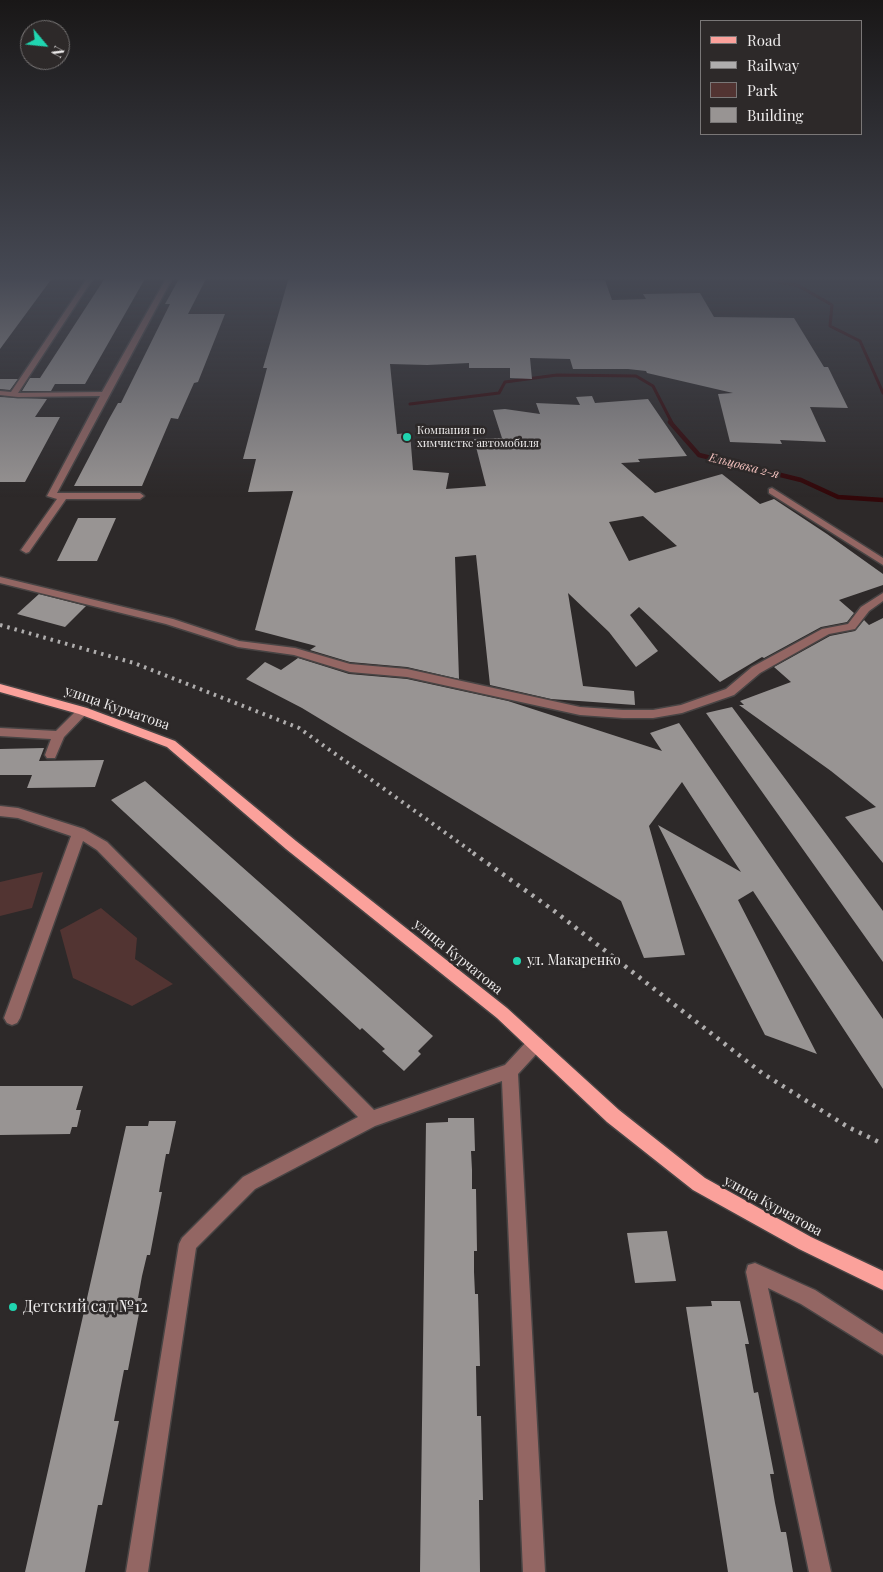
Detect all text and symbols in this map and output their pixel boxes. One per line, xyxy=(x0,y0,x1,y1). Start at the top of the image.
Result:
north arrow xyxy=(20,20,70,70)
legend xyxy=(700,20,863,135)
text: Road xyxy=(747,30,781,50)
text: N xyxy=(47,43,69,61)
text: Railway xyxy=(747,55,799,75)
text: Park xyxy=(747,80,778,100)
text: Building xyxy=(747,105,803,125)
place label: Компания по химчистке автомобиля xyxy=(417,424,539,450)
marker: Компания по химчистке автомобиля xyxy=(401,431,413,443)
water label: Ельцовка 2-я xyxy=(707,450,781,482)
street label: улица Курчатова xyxy=(62,682,172,734)
street label: улица Курчатова xyxy=(410,916,506,998)
place label: ул. Макаренко xyxy=(527,953,621,969)
marker: ул. Макаренко xyxy=(511,955,523,967)
street label: улица Курчатова xyxy=(721,1172,825,1240)
place label: Детский сад №12 xyxy=(23,1297,148,1317)
marker: Детский сад №12 xyxy=(7,1301,19,1313)

